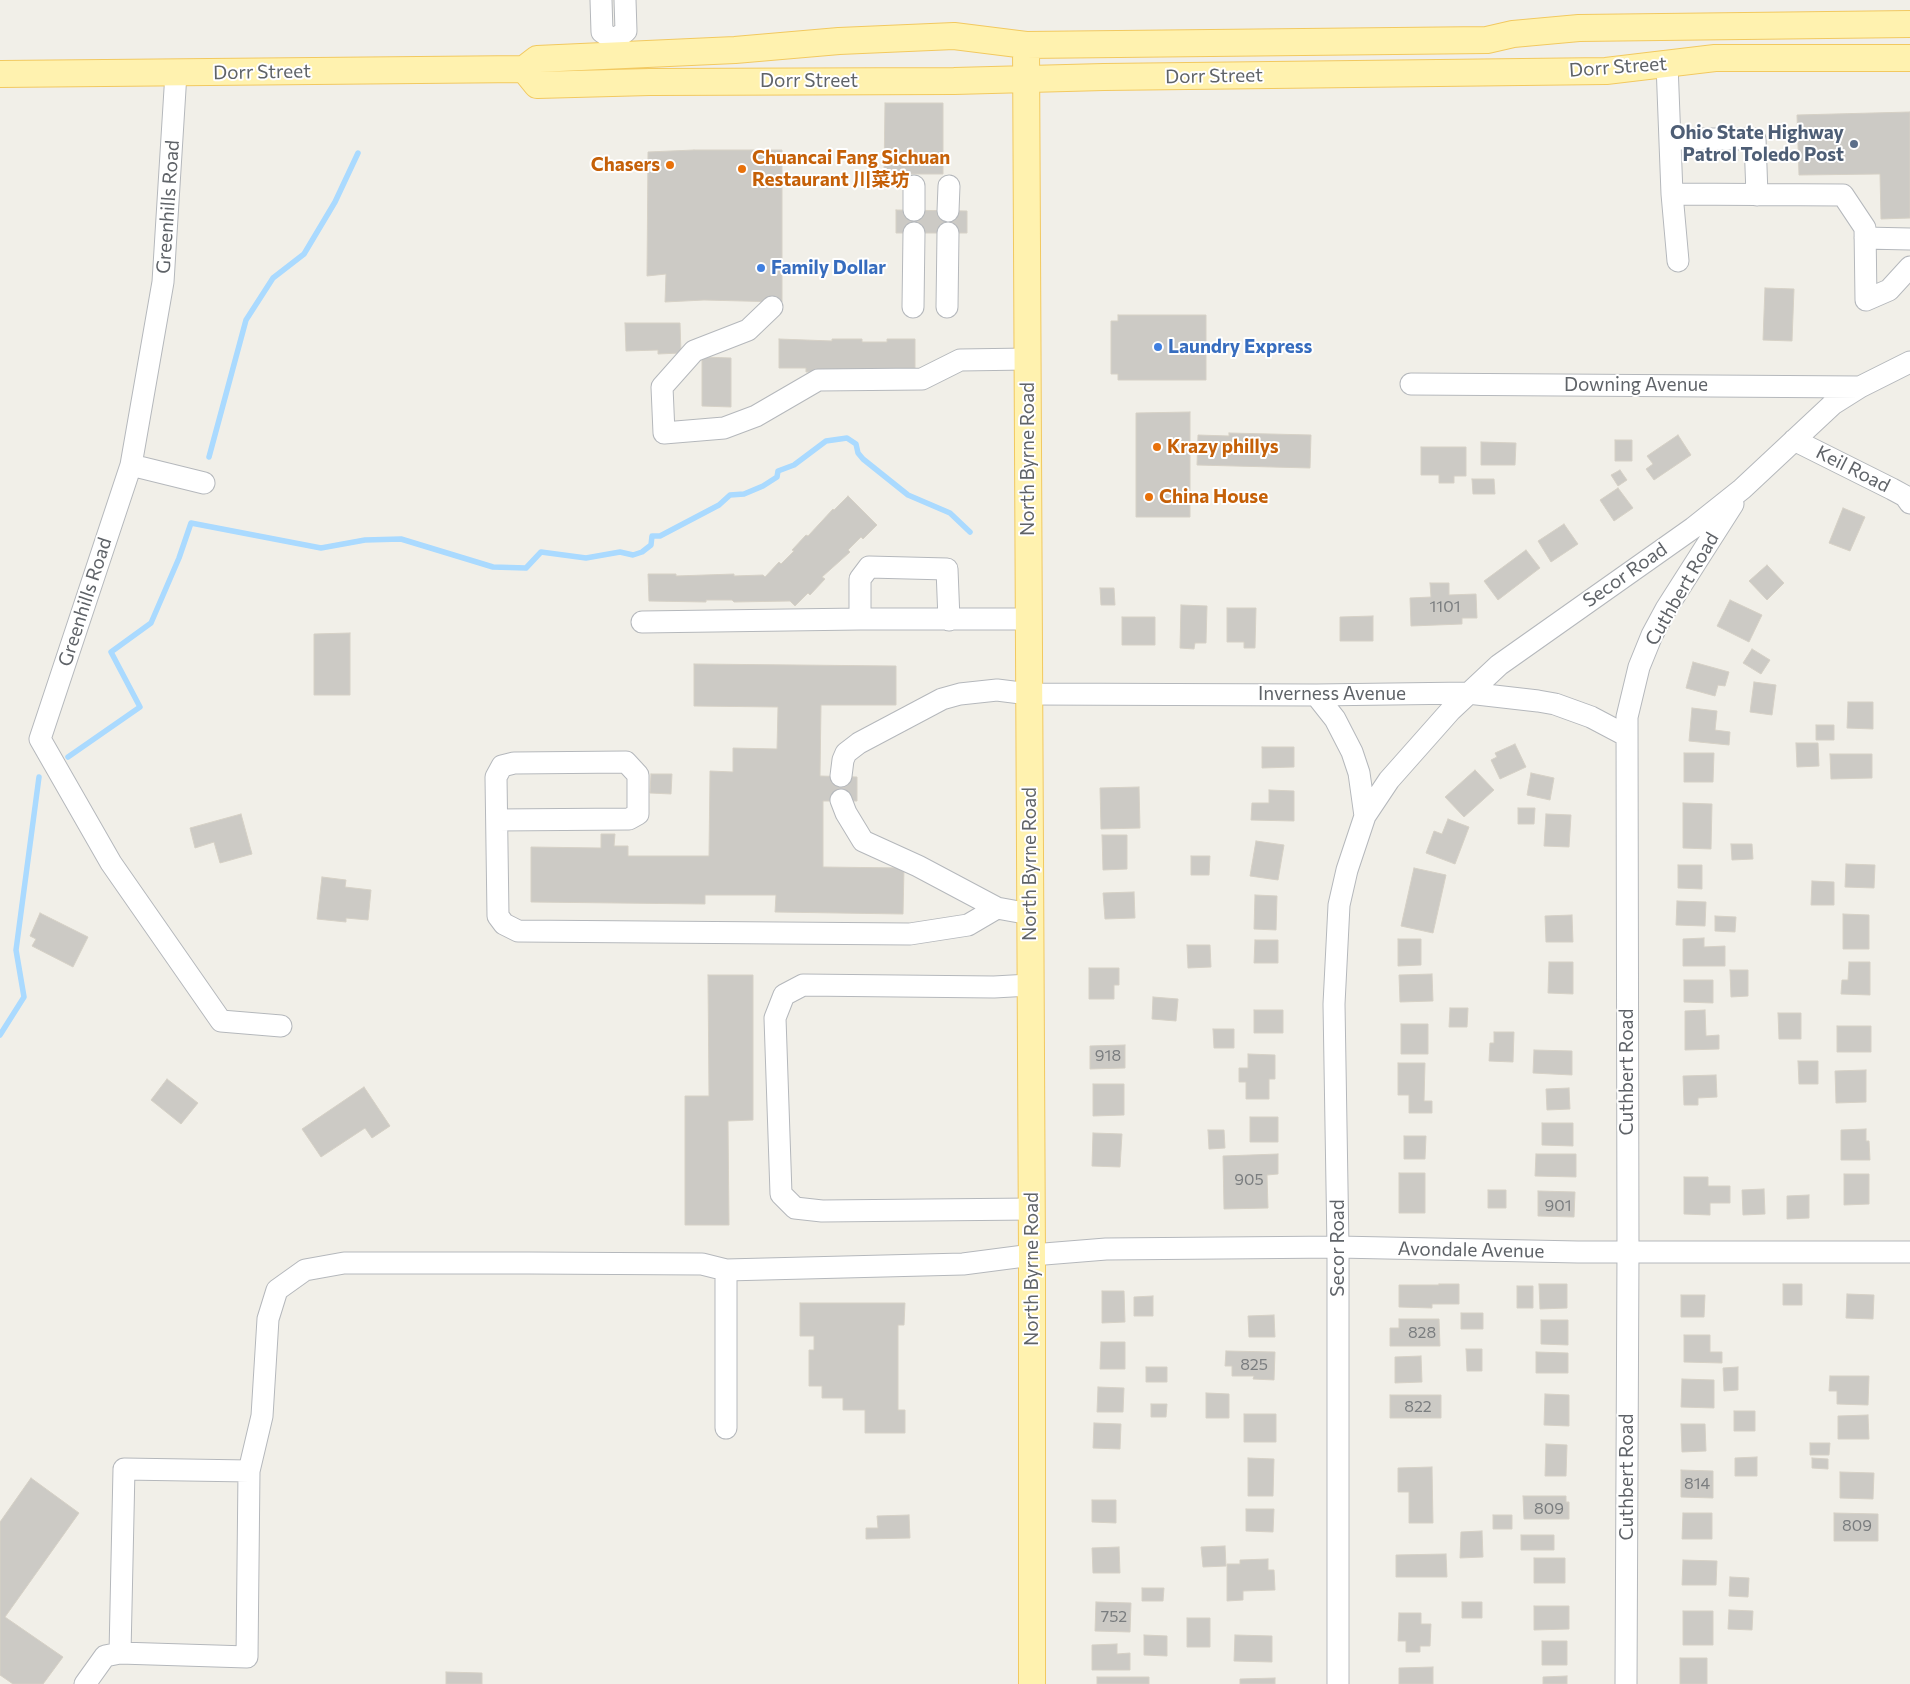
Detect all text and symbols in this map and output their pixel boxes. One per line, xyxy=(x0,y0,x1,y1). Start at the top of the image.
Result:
street label: Dorr Street xyxy=(1568,52,1668,82)
street label: Dorr Street xyxy=(213,60,311,84)
street label: Dorr Street xyxy=(1165,64,1263,88)
street label: Dorr Street xyxy=(760,70,858,92)
place label: Ohio State Highway Patrol Toledo Post xyxy=(1670,122,1844,166)
marker: Ohio State Highway Patrol Toledo Post xyxy=(1848,138,1860,150)
street label: Greenhills Road xyxy=(152,139,184,275)
place label: Chuancai Fang Sichuan Restaurant 川菜坊 xyxy=(752,147,950,191)
place label: Chasers xyxy=(591,154,660,176)
marker: Chasers xyxy=(664,159,676,171)
marker: Chuancai Fang Sichuan Restaurant 川菜坊 xyxy=(736,163,748,175)
place label: Family Dollar xyxy=(771,257,886,279)
marker: Family Dollar xyxy=(755,262,767,274)
place label: Laundry Express xyxy=(1168,336,1312,358)
marker: Laundry Express xyxy=(1152,341,1164,353)
street label: Downing Avenue xyxy=(1564,374,1708,396)
street label: North Byrne Road xyxy=(1017,382,1039,536)
place label: Krazy phillys xyxy=(1167,436,1279,458)
marker: Krazy phillys xyxy=(1151,441,1163,453)
street label: Keil Road xyxy=(1812,441,1894,497)
place label: China House xyxy=(1159,486,1268,508)
marker: China House xyxy=(1143,491,1155,503)
street label: Cuthbert Road xyxy=(1640,528,1724,650)
street label: Greenhills Road xyxy=(53,535,117,669)
street label: Secor Road xyxy=(1579,538,1671,612)
house number: 1101 xyxy=(1430,597,1460,617)
street label: Inverness Avenue xyxy=(1258,683,1406,705)
street label: North Byrne Road xyxy=(1019,787,1041,941)
street label: Cuthbert Road xyxy=(1616,1009,1638,1135)
house number: 918 xyxy=(1095,1046,1121,1066)
house number: 905 xyxy=(1234,1170,1264,1190)
street label: North Byrne Road xyxy=(1021,1192,1043,1346)
house number: 901 xyxy=(1545,1196,1571,1216)
street label: Secor Road xyxy=(1327,1199,1349,1297)
street label: Avondale Avenue xyxy=(1397,1237,1545,1263)
house number: 828 xyxy=(1408,1323,1436,1343)
house number: 825 xyxy=(1240,1355,1268,1375)
house number: 822 xyxy=(1404,1397,1432,1417)
street label: Cuthbert Road xyxy=(1616,1414,1638,1540)
house number: 814 xyxy=(1684,1474,1710,1494)
house number: 809 xyxy=(1534,1499,1564,1519)
house number: 809 xyxy=(1842,1516,1872,1536)
house number: 752 xyxy=(1101,1607,1127,1627)

